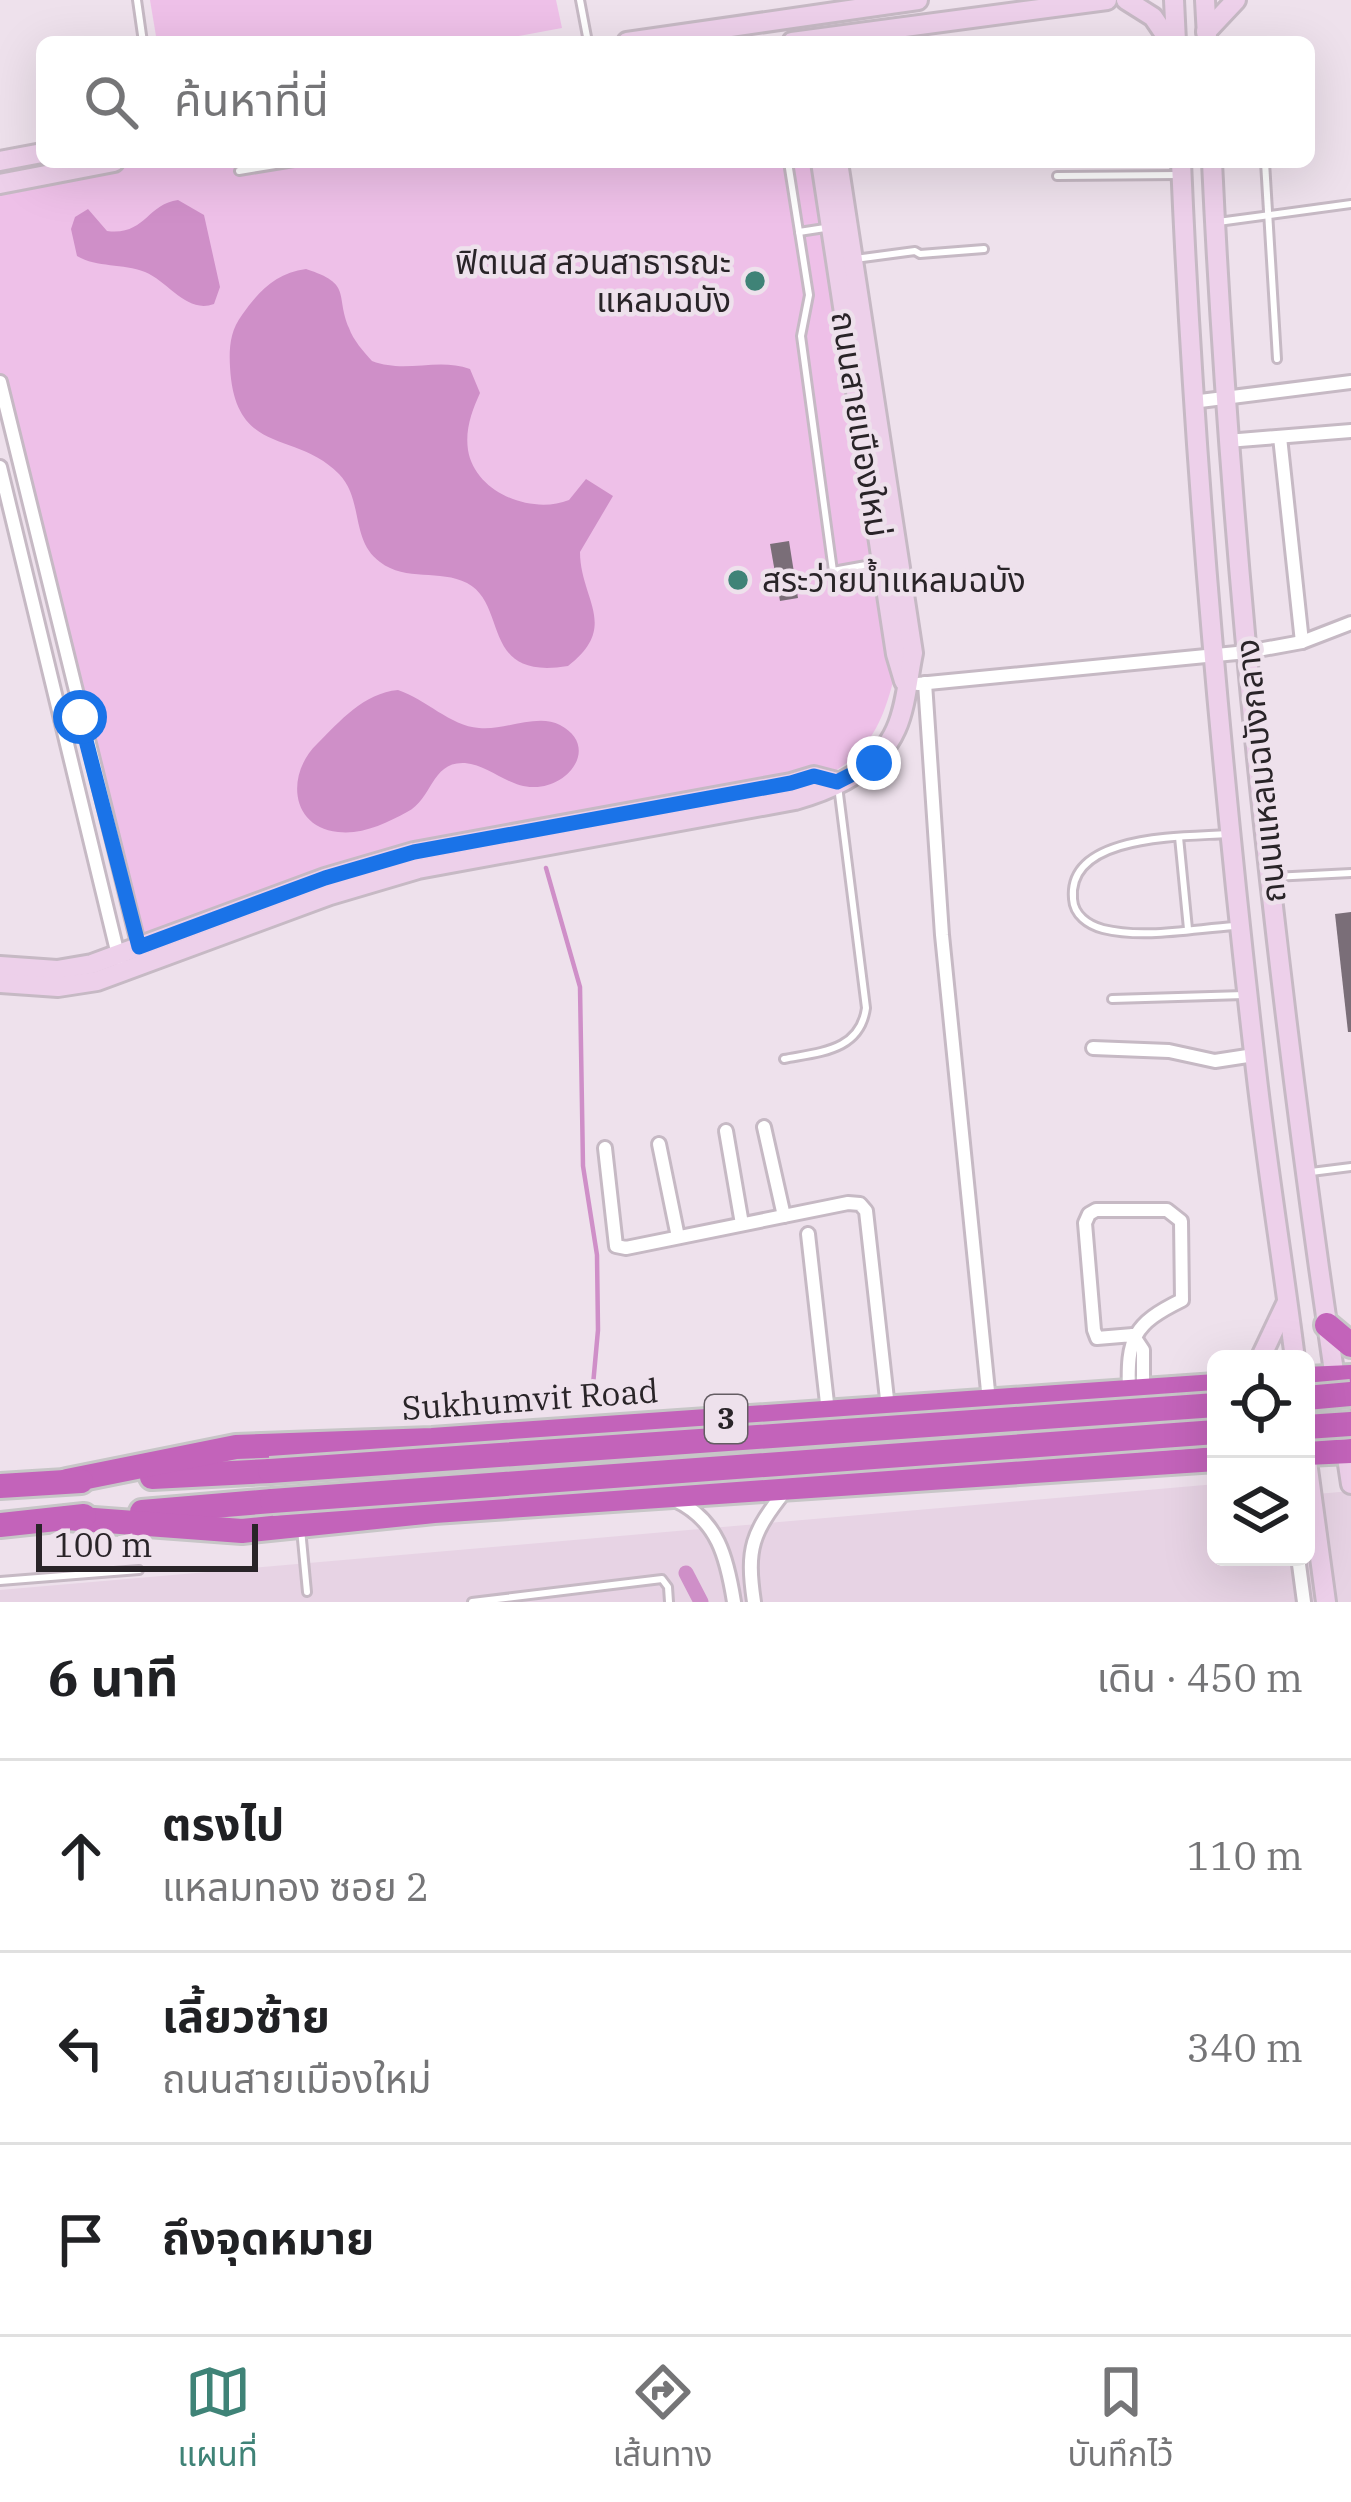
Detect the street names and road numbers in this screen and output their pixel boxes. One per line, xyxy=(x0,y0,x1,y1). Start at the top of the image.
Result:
street label: ถนนสายเมืองใหม่ xyxy=(822,308,901,540)
street label: ถนนแหลมฉบังกลาง xyxy=(1224,637,1295,905)
street label: Sukhumvit Road xyxy=(400,1368,660,1429)
road number: 3 xyxy=(705,1395,747,1443)

